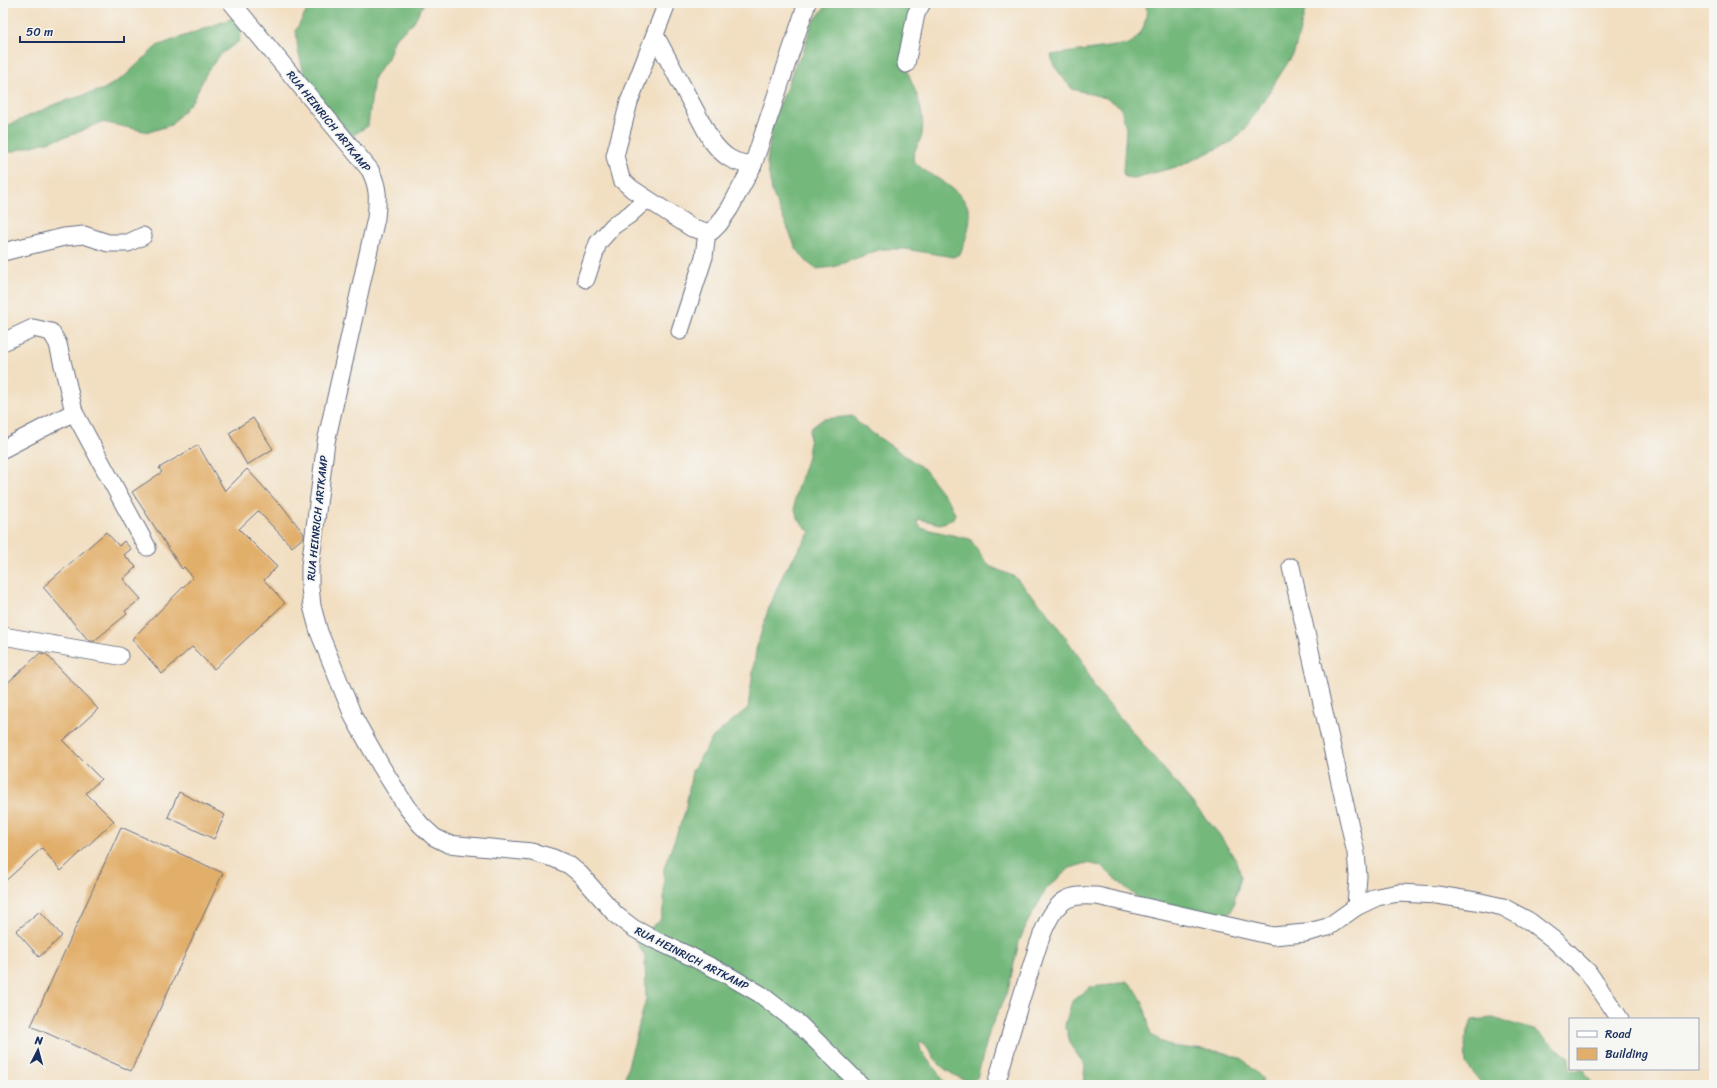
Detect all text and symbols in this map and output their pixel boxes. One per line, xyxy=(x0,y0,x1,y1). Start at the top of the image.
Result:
scale bar xyxy=(20,18,124,44)
text: 50 m xyxy=(26,21,53,43)
street label: RUA HEINRICH ARTKAMP xyxy=(282,66,376,177)
street label: RUA HEINRICH ARTKAMP xyxy=(301,454,334,582)
street label: RUA HEINRICH ARTKAMP xyxy=(631,921,753,996)
legend xyxy=(1569,1018,1699,1070)
text: Road xyxy=(1605,1023,1632,1045)
north arrow xyxy=(18,1030,58,1070)
text: N xyxy=(33,1031,44,1050)
text: Building xyxy=(1605,1043,1648,1065)

